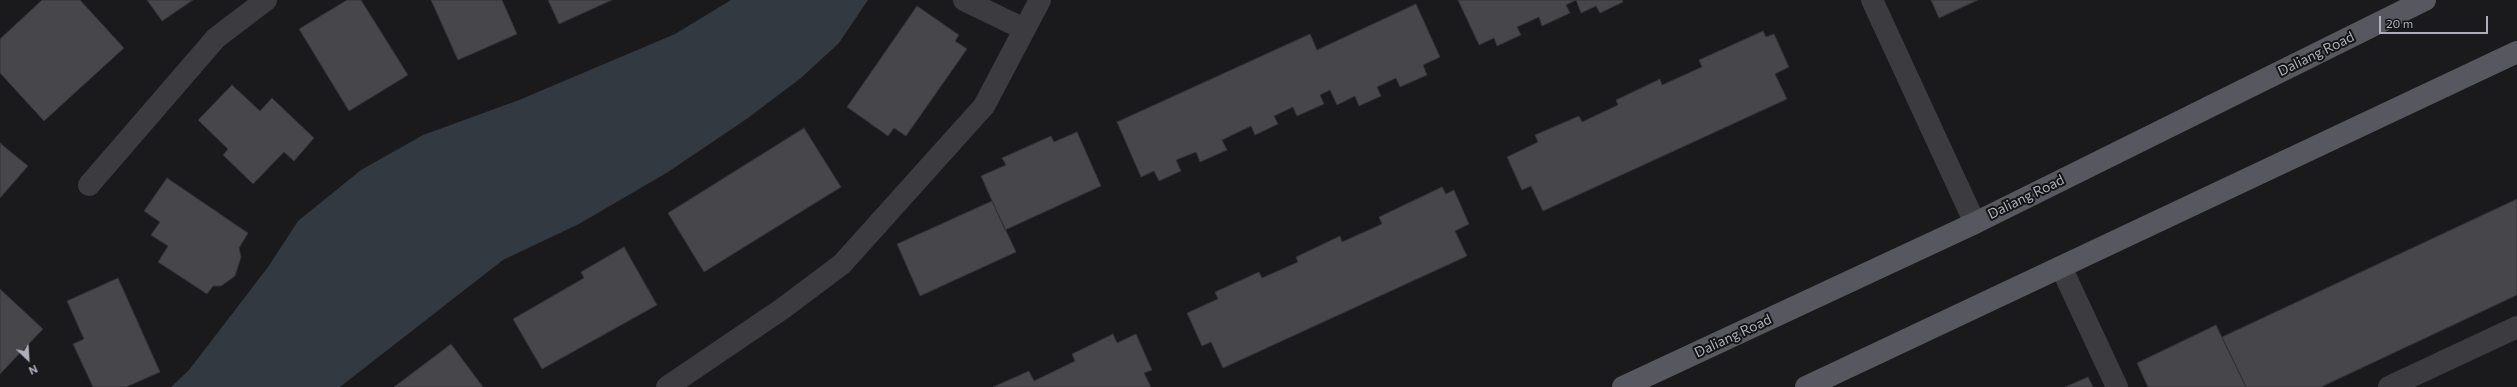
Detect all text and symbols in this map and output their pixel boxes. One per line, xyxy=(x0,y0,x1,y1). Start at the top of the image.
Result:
scale bar xyxy=(2381,8,2490,34)
text: 20 m xyxy=(2386,16,2413,30)
street label: Daliang Road xyxy=(2275,28,2357,80)
street label: Daliang Road xyxy=(1985,171,2067,223)
street label: Daliang Road xyxy=(1692,311,1774,361)
north arrow xyxy=(8,339,48,379)
text: N xyxy=(27,363,40,378)

